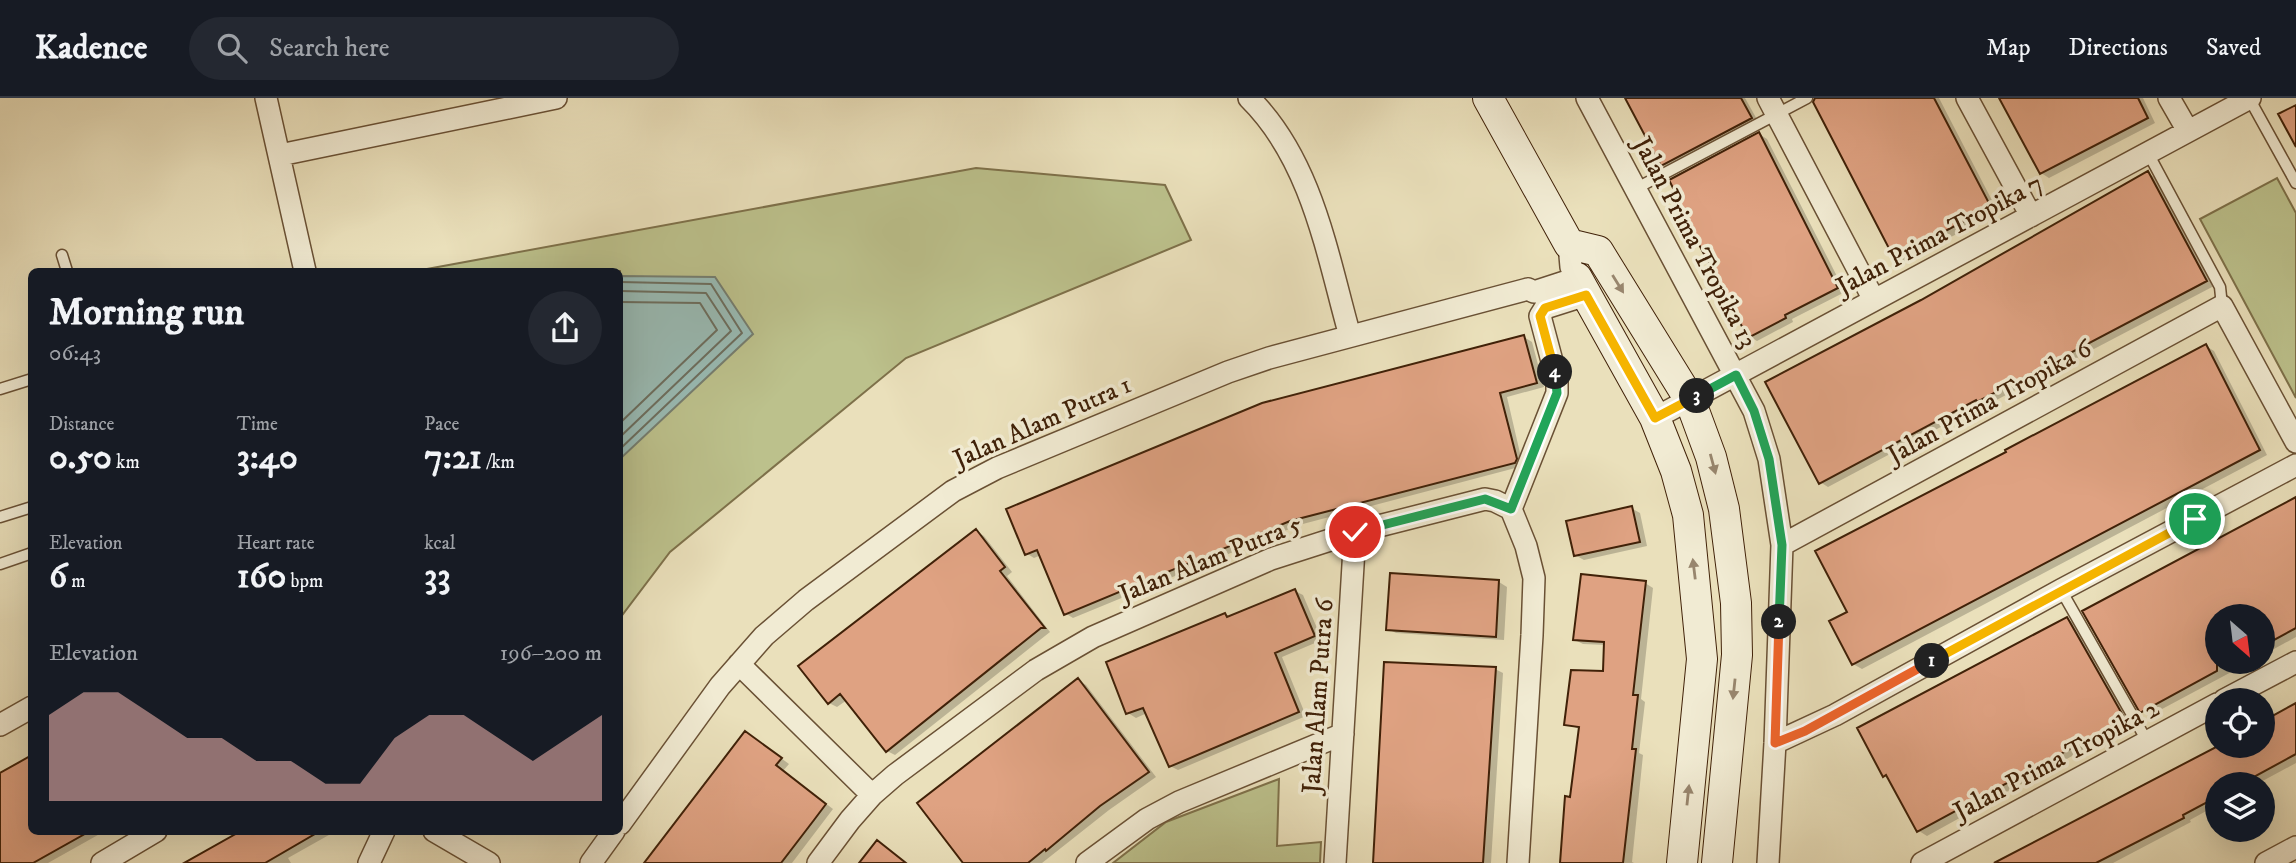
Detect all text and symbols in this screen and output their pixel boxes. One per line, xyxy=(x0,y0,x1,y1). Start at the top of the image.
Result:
search box xyxy=(189,17,679,80)
text: Kadence xyxy=(35,28,147,69)
icon: search xyxy=(213,29,251,67)
text: Search here xyxy=(269,32,390,65)
text: Map xyxy=(1986,33,2031,63)
text: Directions xyxy=(2069,33,2168,63)
text: Saved xyxy=(2206,33,2261,63)
street label: Jalan Prima Tropika 13 xyxy=(1624,130,1764,354)
street label: Jalan Prima Tropika 7 xyxy=(1829,167,2048,305)
one-way arrow xyxy=(1612,274,1625,293)
text: Morning run xyxy=(49,289,244,337)
button: share xyxy=(528,291,602,365)
street label: Jalan Prima Tropika 6 xyxy=(1880,332,2099,473)
text: 06:43 xyxy=(49,339,101,368)
pin: 4 xyxy=(1538,354,1572,390)
text: 4 xyxy=(1549,360,1560,383)
street label: Jalan Alam Putra 1 xyxy=(947,368,1137,477)
pin: 3 xyxy=(1680,378,1714,414)
text: 3 xyxy=(1693,384,1700,407)
text: Distance xyxy=(49,413,114,436)
text: Time xyxy=(237,413,278,436)
text: Pace xyxy=(424,413,459,436)
text: 0.50 xyxy=(49,436,112,480)
text: 3:40 xyxy=(237,436,298,480)
text: 7:21 xyxy=(424,436,482,480)
text: km xyxy=(112,451,140,474)
text: /km xyxy=(482,451,515,474)
one-way arrow xyxy=(1708,453,1719,475)
pin xyxy=(2165,489,2225,549)
icon: arrive xyxy=(2176,500,2214,538)
pin xyxy=(1325,502,1385,562)
street label: Jalan Alam Putra 5 xyxy=(1112,508,1307,612)
icon: check xyxy=(1336,513,1374,551)
text: Elevation xyxy=(49,532,123,555)
text: Heart rate xyxy=(237,532,315,555)
text: kcal xyxy=(424,532,456,555)
text: 6 xyxy=(49,555,67,599)
text: 160 xyxy=(237,555,286,599)
text: 33 xyxy=(424,555,450,599)
one-way arrow xyxy=(1688,557,1699,579)
text: m xyxy=(67,570,86,593)
text: bpm xyxy=(286,570,323,593)
street label: Jalan Alam Putra 6 xyxy=(1295,596,1342,797)
pin: 2 xyxy=(1762,604,1796,640)
north arrow xyxy=(2205,604,2275,674)
map controls xyxy=(2205,604,2275,842)
text: 2 xyxy=(1774,610,1783,633)
text: Elevation xyxy=(49,639,138,668)
text: 196–200 m xyxy=(500,639,602,668)
pin: 1 xyxy=(1914,644,1950,678)
text: 1 xyxy=(1928,649,1935,672)
one-way arrow xyxy=(1728,678,1739,700)
button: locate xyxy=(2205,688,2275,758)
street label: Jalan Prima Tropika 2 xyxy=(1947,692,2165,829)
button: layers xyxy=(2205,772,2275,842)
one-way arrow xyxy=(1683,784,1694,806)

